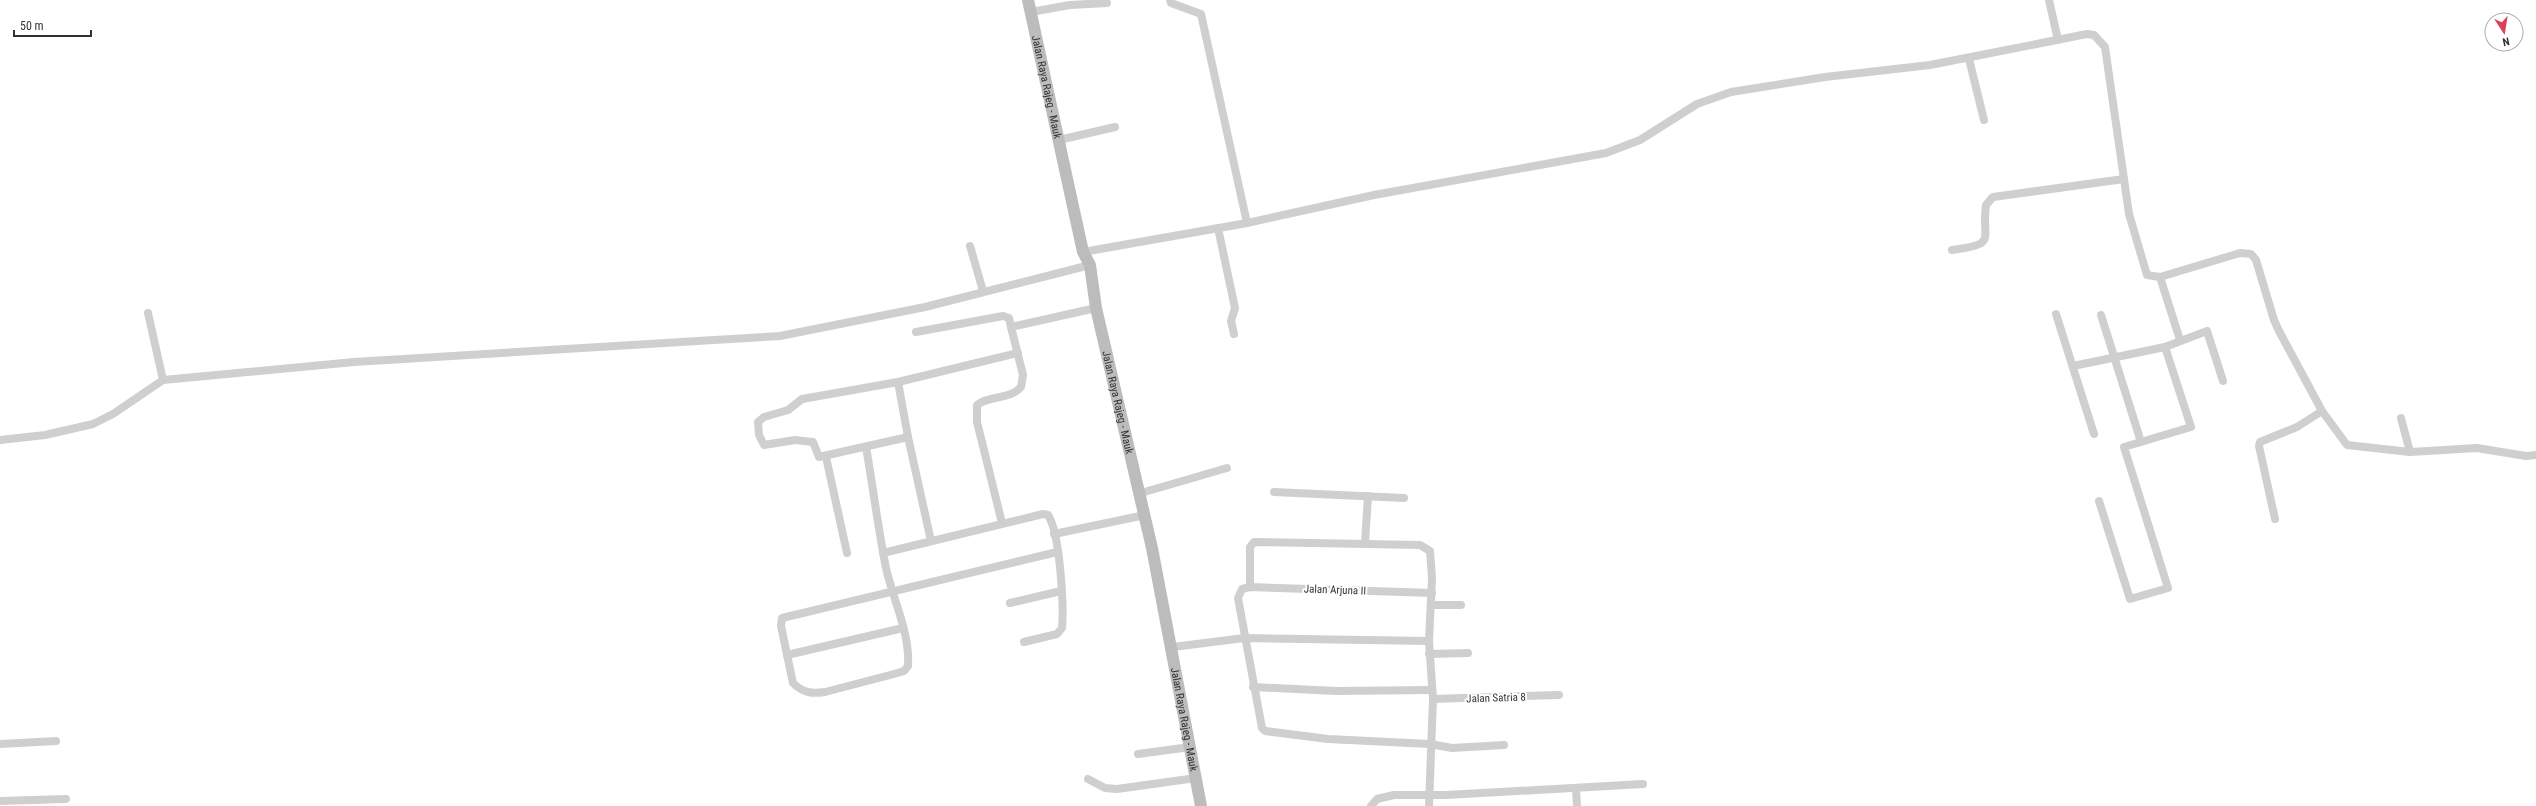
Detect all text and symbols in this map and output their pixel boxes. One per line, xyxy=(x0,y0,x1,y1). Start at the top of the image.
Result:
scale bar xyxy=(14,12,91,38)
north arrow xyxy=(2484,12,2524,52)
text: 50 m xyxy=(20,19,44,33)
street label: Jalan Raya Rajeg - Mauk xyxy=(1029,34,1065,140)
text: N xyxy=(2501,34,2511,48)
street label: Jalan Raya Rajeg - Mauk xyxy=(1100,349,1136,455)
street label: Jalan Arjuna II xyxy=(1304,582,1366,598)
street label: Jalan Raya Rajeg - Mauk xyxy=(1168,666,1201,772)
street label: Jalan Satria 8 xyxy=(1466,690,1526,706)

